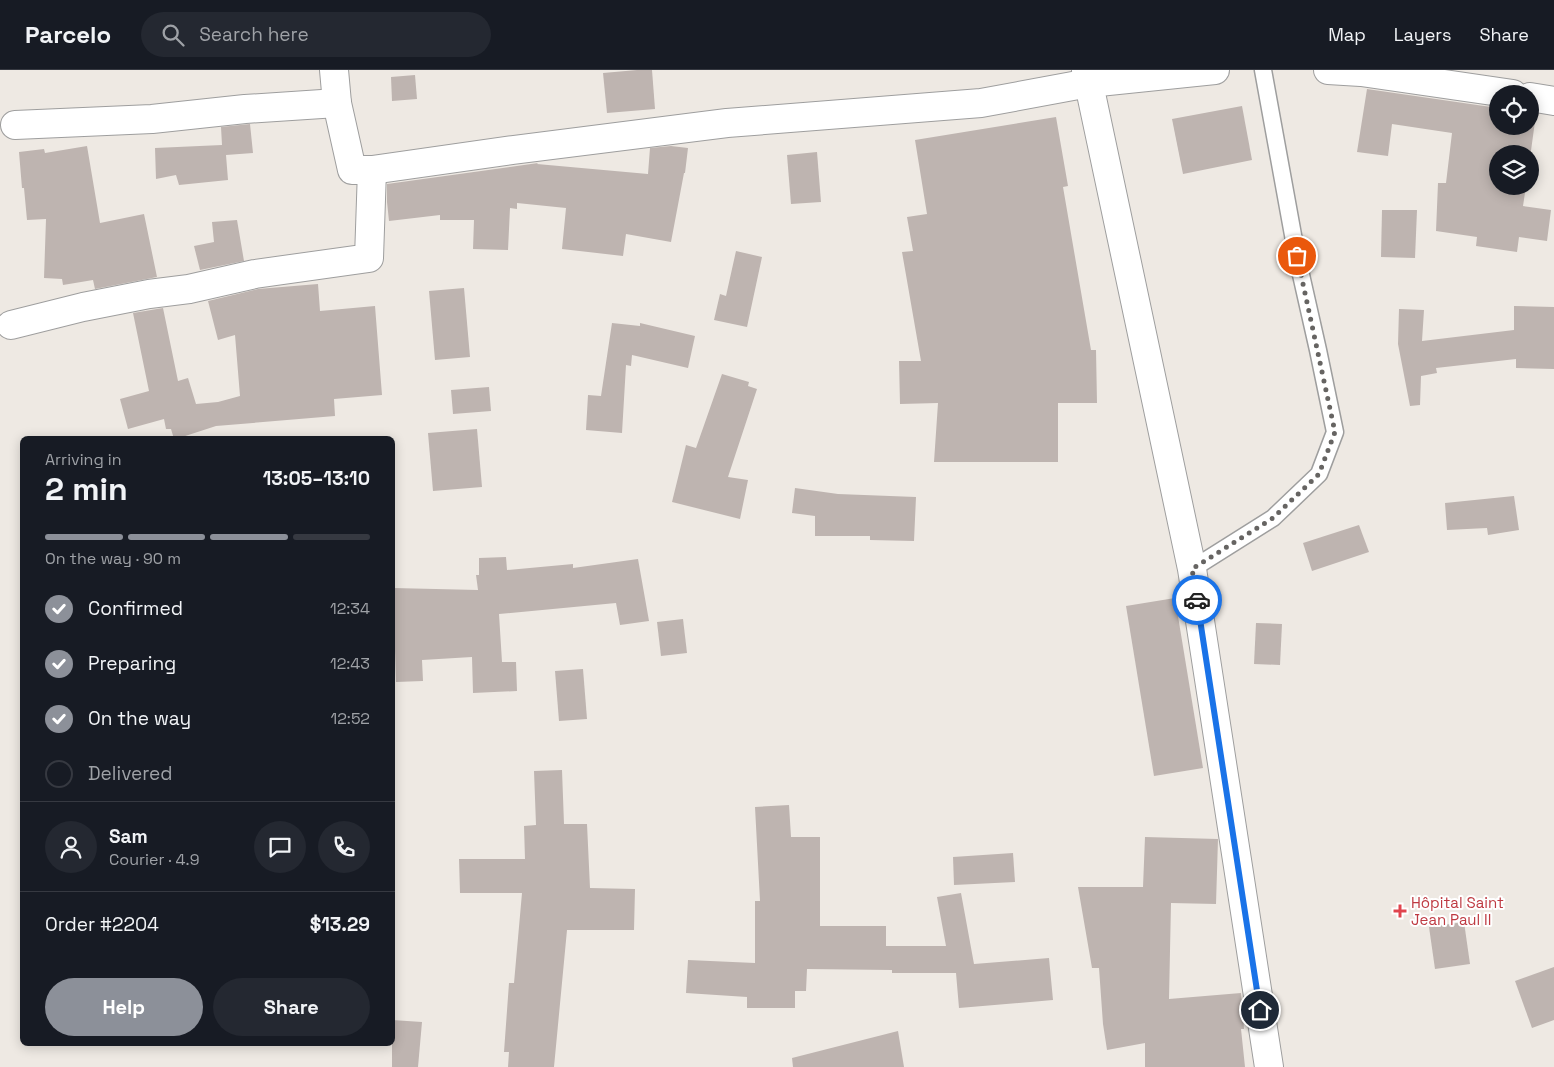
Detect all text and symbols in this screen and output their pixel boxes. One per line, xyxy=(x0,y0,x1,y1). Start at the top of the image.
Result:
search box xyxy=(141,12,491,57)
text: Parcelo xyxy=(25,19,111,50)
icon: search xyxy=(159,21,187,49)
text: Search here xyxy=(199,22,309,47)
text: Map xyxy=(1328,23,1366,46)
text: Layers xyxy=(1394,23,1451,46)
text: Share xyxy=(1479,23,1529,46)
map controls xyxy=(1489,85,1539,195)
button: locate xyxy=(1489,85,1539,135)
button: layers xyxy=(1489,145,1539,195)
pin xyxy=(1276,235,1318,277)
icon: bag xyxy=(1283,242,1311,270)
text: Arriving in xyxy=(45,449,122,470)
text: 13:05–13:10 xyxy=(263,466,370,491)
text: 2 min xyxy=(45,469,128,509)
text: On the way · 90 m xyxy=(45,548,181,569)
courier xyxy=(1172,575,1222,625)
icon: car xyxy=(1183,586,1211,614)
icon: check xyxy=(45,595,73,623)
text: Confirmed xyxy=(88,596,183,621)
text: 12:34 xyxy=(330,598,370,619)
icon: check xyxy=(45,650,73,678)
text: Preparing xyxy=(88,651,176,676)
text: 12:43 xyxy=(330,653,370,674)
icon: check xyxy=(45,705,73,733)
text: On the way xyxy=(88,706,191,731)
text: 12:52 xyxy=(331,708,370,729)
text: Delivered xyxy=(88,761,173,786)
button: person xyxy=(45,821,97,873)
button: chat xyxy=(254,821,306,873)
button: phone xyxy=(318,821,370,873)
text: Sam xyxy=(109,824,148,849)
text: Courier · 4.9 xyxy=(109,849,199,870)
place label: Hôpital Saint Jean Paul II xyxy=(1411,893,1504,929)
marker: Hôpital Saint Jean Paul II xyxy=(1393,904,1407,918)
text: Order #2204 xyxy=(45,912,159,937)
text: $13.29 xyxy=(310,912,370,937)
button: Help xyxy=(45,978,203,1036)
button: Share xyxy=(213,978,370,1036)
pin xyxy=(1239,989,1281,1031)
icon: home xyxy=(1246,996,1274,1024)

